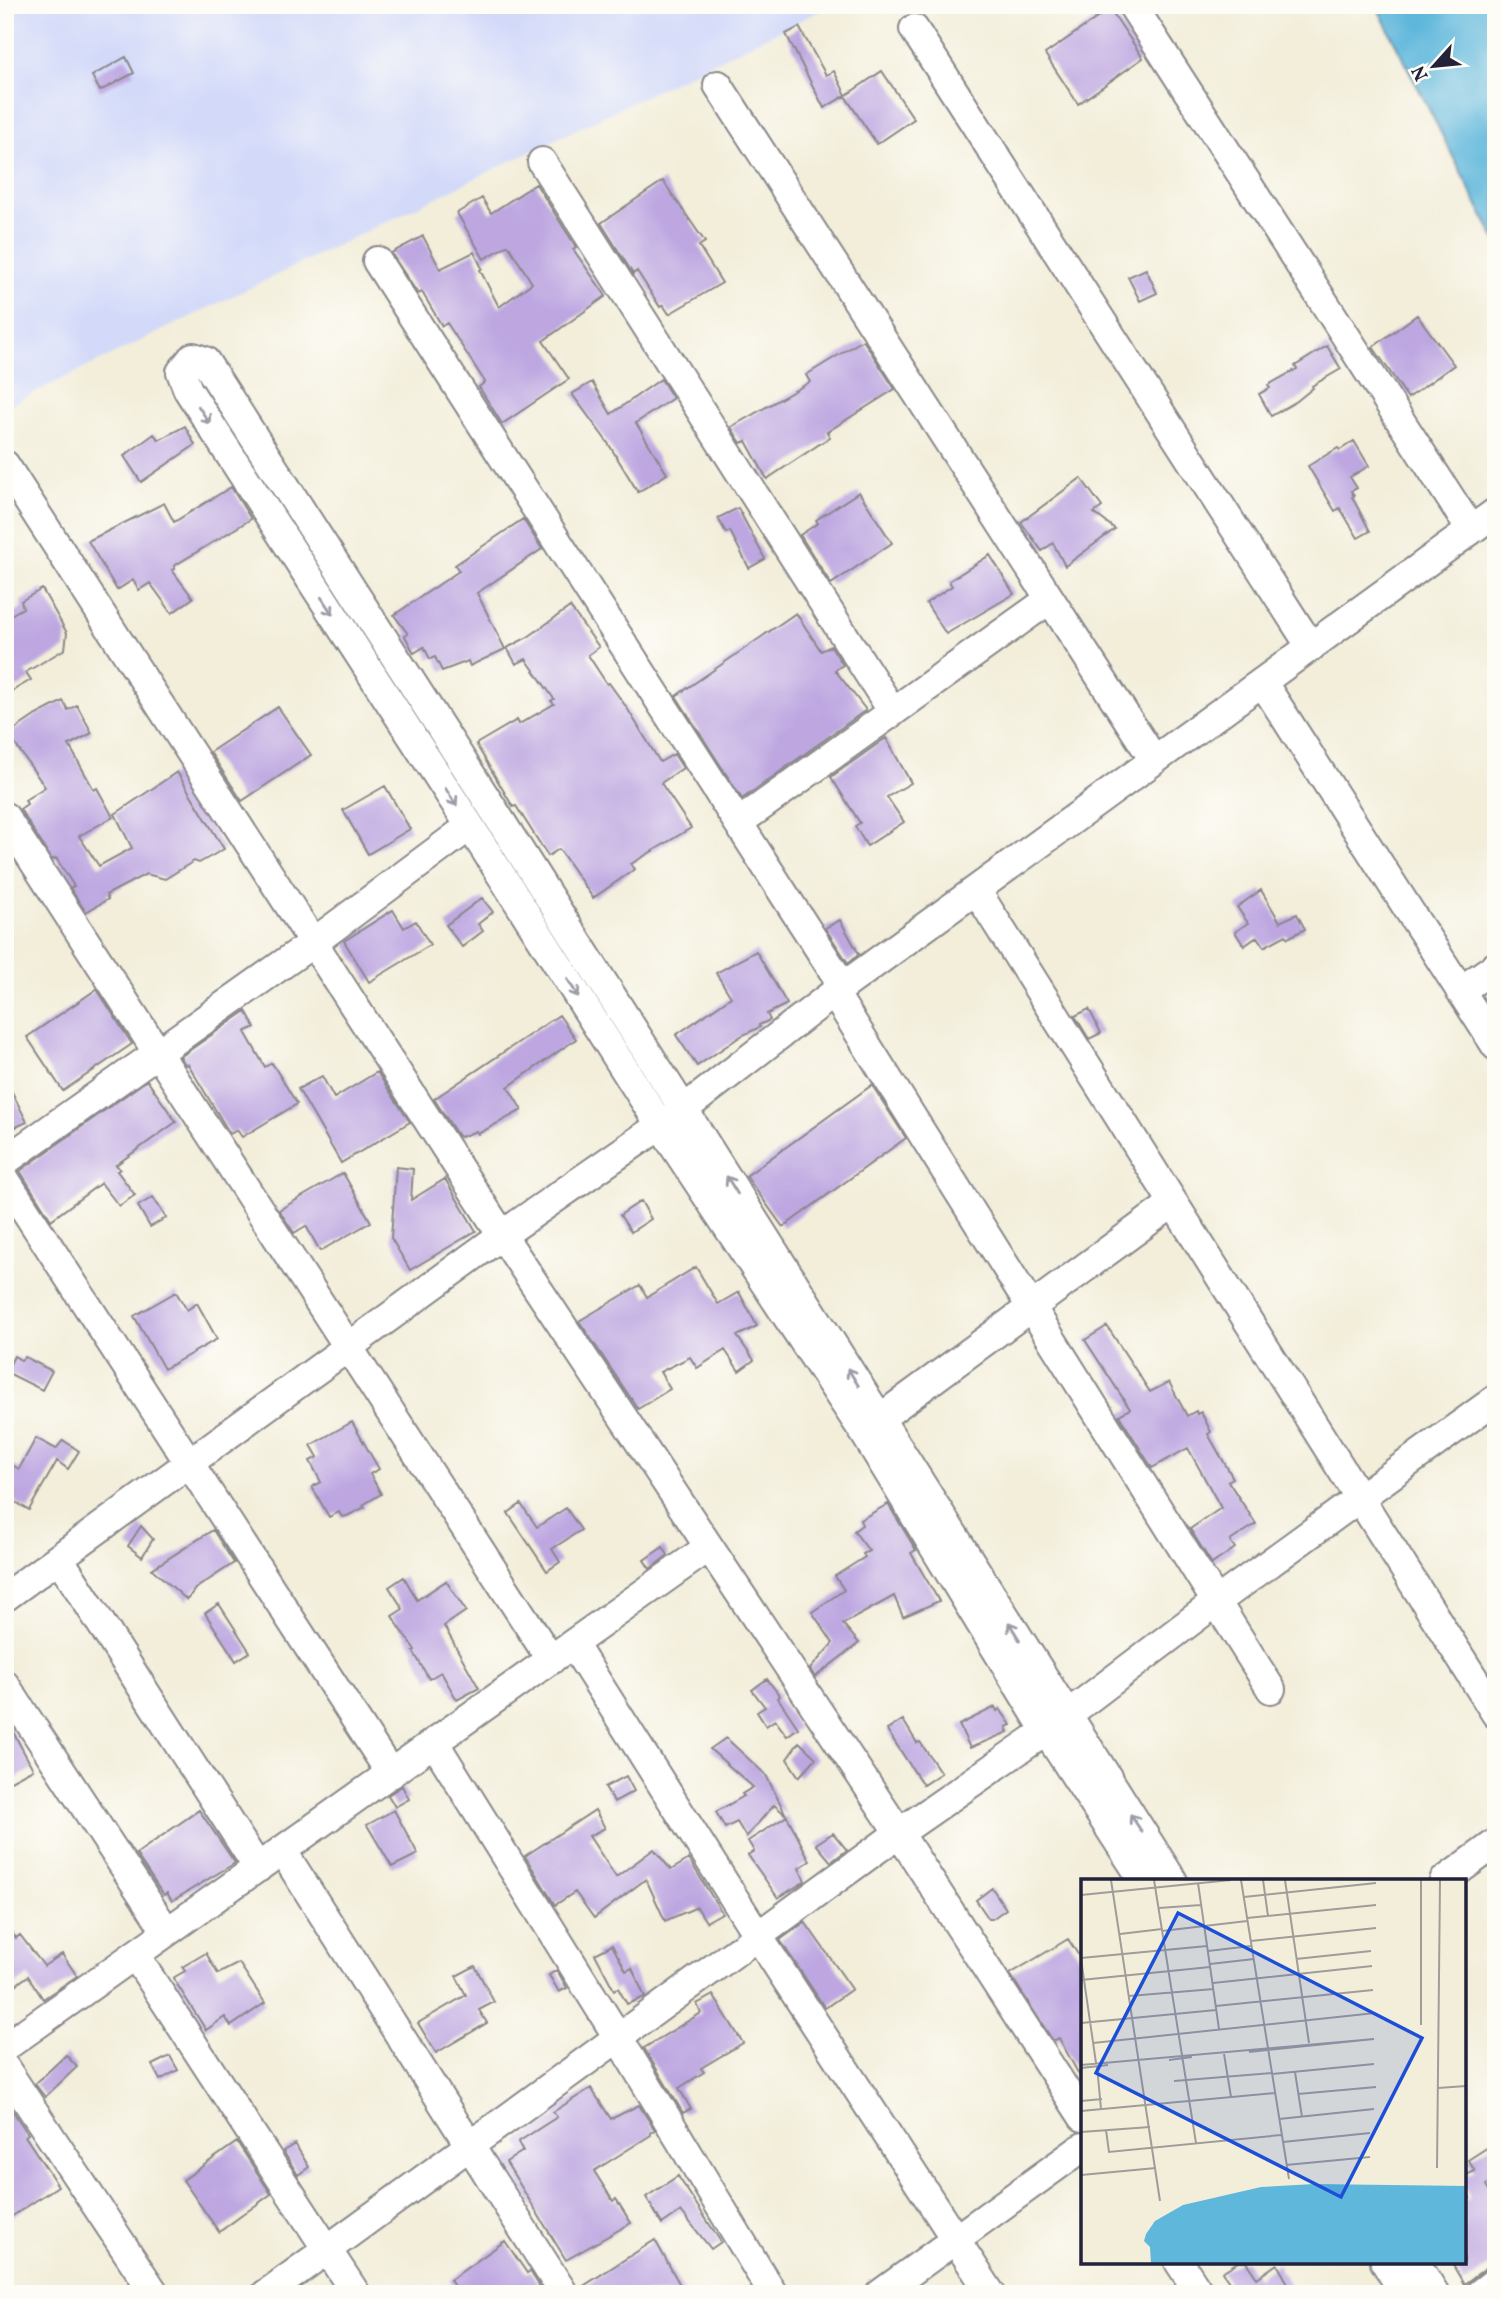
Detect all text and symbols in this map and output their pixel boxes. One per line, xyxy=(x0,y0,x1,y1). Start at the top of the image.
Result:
north arrow xyxy=(1400,32,1470,102)
text: N xyxy=(1406,61,1435,85)
one-way arrow xyxy=(197,404,211,424)
one-way arrow xyxy=(321,595,335,615)
one-way arrow xyxy=(444,786,458,806)
one-way arrow xyxy=(567,978,581,998)
one-way arrow xyxy=(724,1175,738,1195)
one-way arrow xyxy=(845,1368,859,1388)
one-way arrow xyxy=(1007,1622,1021,1642)
one-way arrow xyxy=(1129,1814,1143,1834)
inset map xyxy=(1081,1879,1466,2264)

